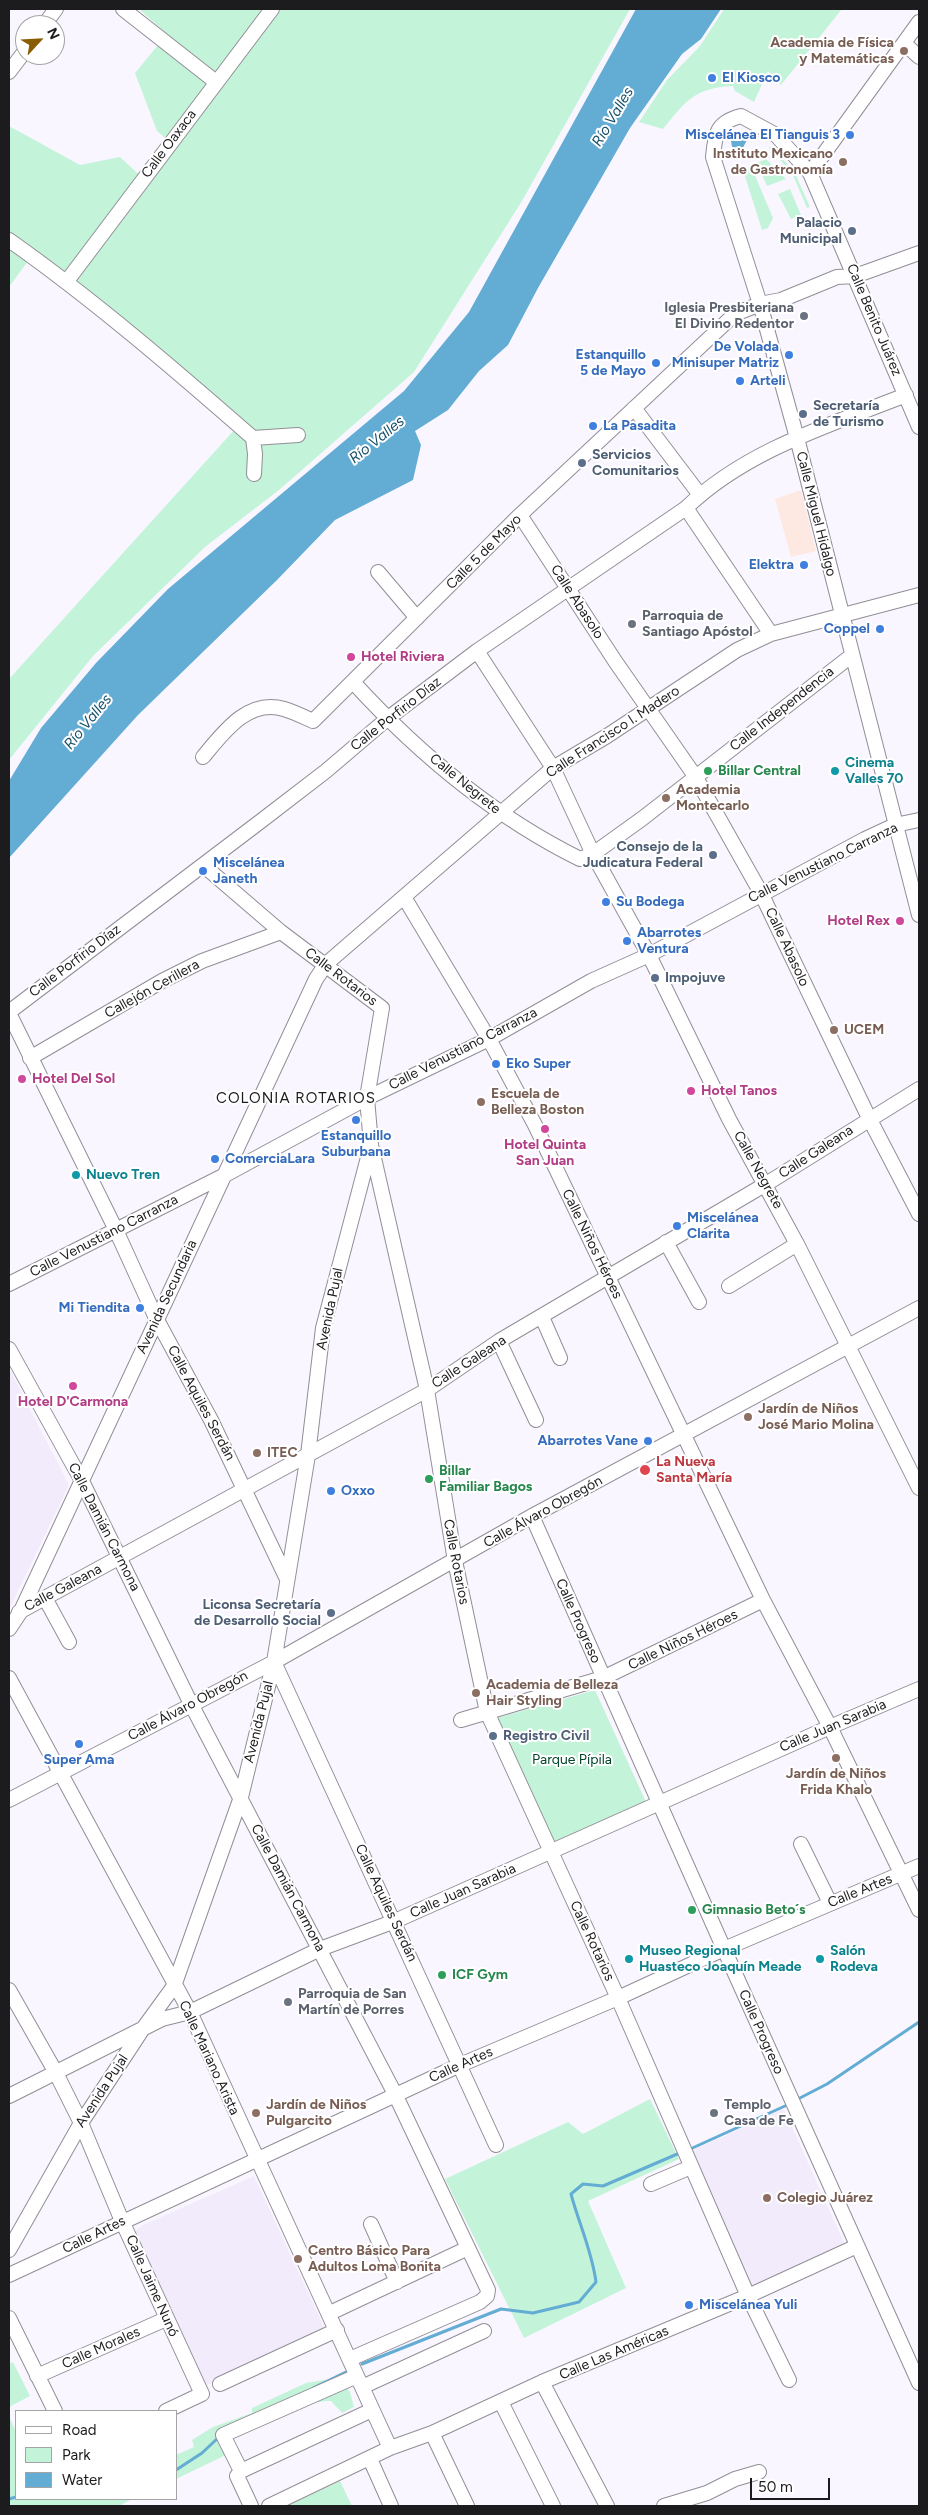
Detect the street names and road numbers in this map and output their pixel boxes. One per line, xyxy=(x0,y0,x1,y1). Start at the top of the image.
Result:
street label: Calle Oaxaca xyxy=(138,107,200,181)
street label: Calle Benito Juárez xyxy=(843,261,905,379)
street label: Calle Miguel Hidalgo xyxy=(792,450,840,578)
street label: Calle 5 de Mayo xyxy=(443,511,525,593)
street label: Calle Abasolo xyxy=(547,562,607,642)
street label: Calle Independencia xyxy=(727,663,837,755)
street label: Calle Porfirio Díaz xyxy=(347,673,445,755)
street label: Calle Francisco I. Madero xyxy=(543,682,683,782)
street label: Calle Negrete xyxy=(426,750,504,818)
street label: Calle Venustiano Carranza xyxy=(746,819,900,907)
street label: Calle Abasolo xyxy=(761,905,813,989)
street label: Calle Porfirio Díaz xyxy=(26,921,124,1001)
street label: Calle Rotarios xyxy=(301,944,381,1010)
street label: Callejón Cerillera xyxy=(102,956,202,1022)
street label: Calle Venustiano Carranza xyxy=(386,1004,540,1094)
street label: Calle Galeana xyxy=(776,1122,856,1182)
street label: Calle Negrete xyxy=(730,1128,786,1212)
street label: Calle Niños Héroes xyxy=(558,1187,626,1301)
street label: Calle Venustiano Carranza xyxy=(27,1191,181,1281)
street label: Avenida Secundaria xyxy=(133,1237,201,1357)
street label: Avenida Pujal xyxy=(313,1266,347,1352)
street label: Calle Galeana xyxy=(429,1332,509,1392)
street label: Calle Aquiles Serdán xyxy=(164,1343,238,1463)
street label: Calle Damián Carmona xyxy=(64,1460,144,1594)
street label: Calle Álvaro Obregón xyxy=(481,1472,605,1552)
street label: Calle Rotarios xyxy=(440,1518,472,1606)
street label: Calle Galeana xyxy=(21,1561,105,1615)
street label: Calle Progreso xyxy=(552,1576,604,1666)
street label: Calle Niños Héroes xyxy=(626,1606,740,1674)
street label: Calle Álvaro Obregón xyxy=(125,1667,251,1745)
street label: Avenida Pujal xyxy=(241,1679,277,1765)
street label: Calle Juan Sarabia xyxy=(777,1696,889,1756)
street label: Calle Damián Carmona xyxy=(247,1821,329,1955)
street label: Calle Aquiles Serdán xyxy=(351,1842,421,1964)
street label: Calle Juan Sarabia xyxy=(407,1860,519,1922)
street label: Calle Artes xyxy=(825,1870,895,1912)
street label: Calle Rotarios xyxy=(566,1898,618,1984)
street label: Calle Progreso xyxy=(735,1987,787,2077)
street label: Calle Mariano Arista xyxy=(175,1998,243,2118)
street label: Calle Artes xyxy=(426,2043,496,2087)
street label: Avenida Pujal xyxy=(72,2051,132,2131)
street label: Calle Artes xyxy=(60,2213,128,2257)
street label: Calle Jaime Nunó xyxy=(122,2232,182,2340)
street label: Calle Las Américas xyxy=(557,2322,671,2384)
street label: Calle Morales xyxy=(59,2323,143,2373)

